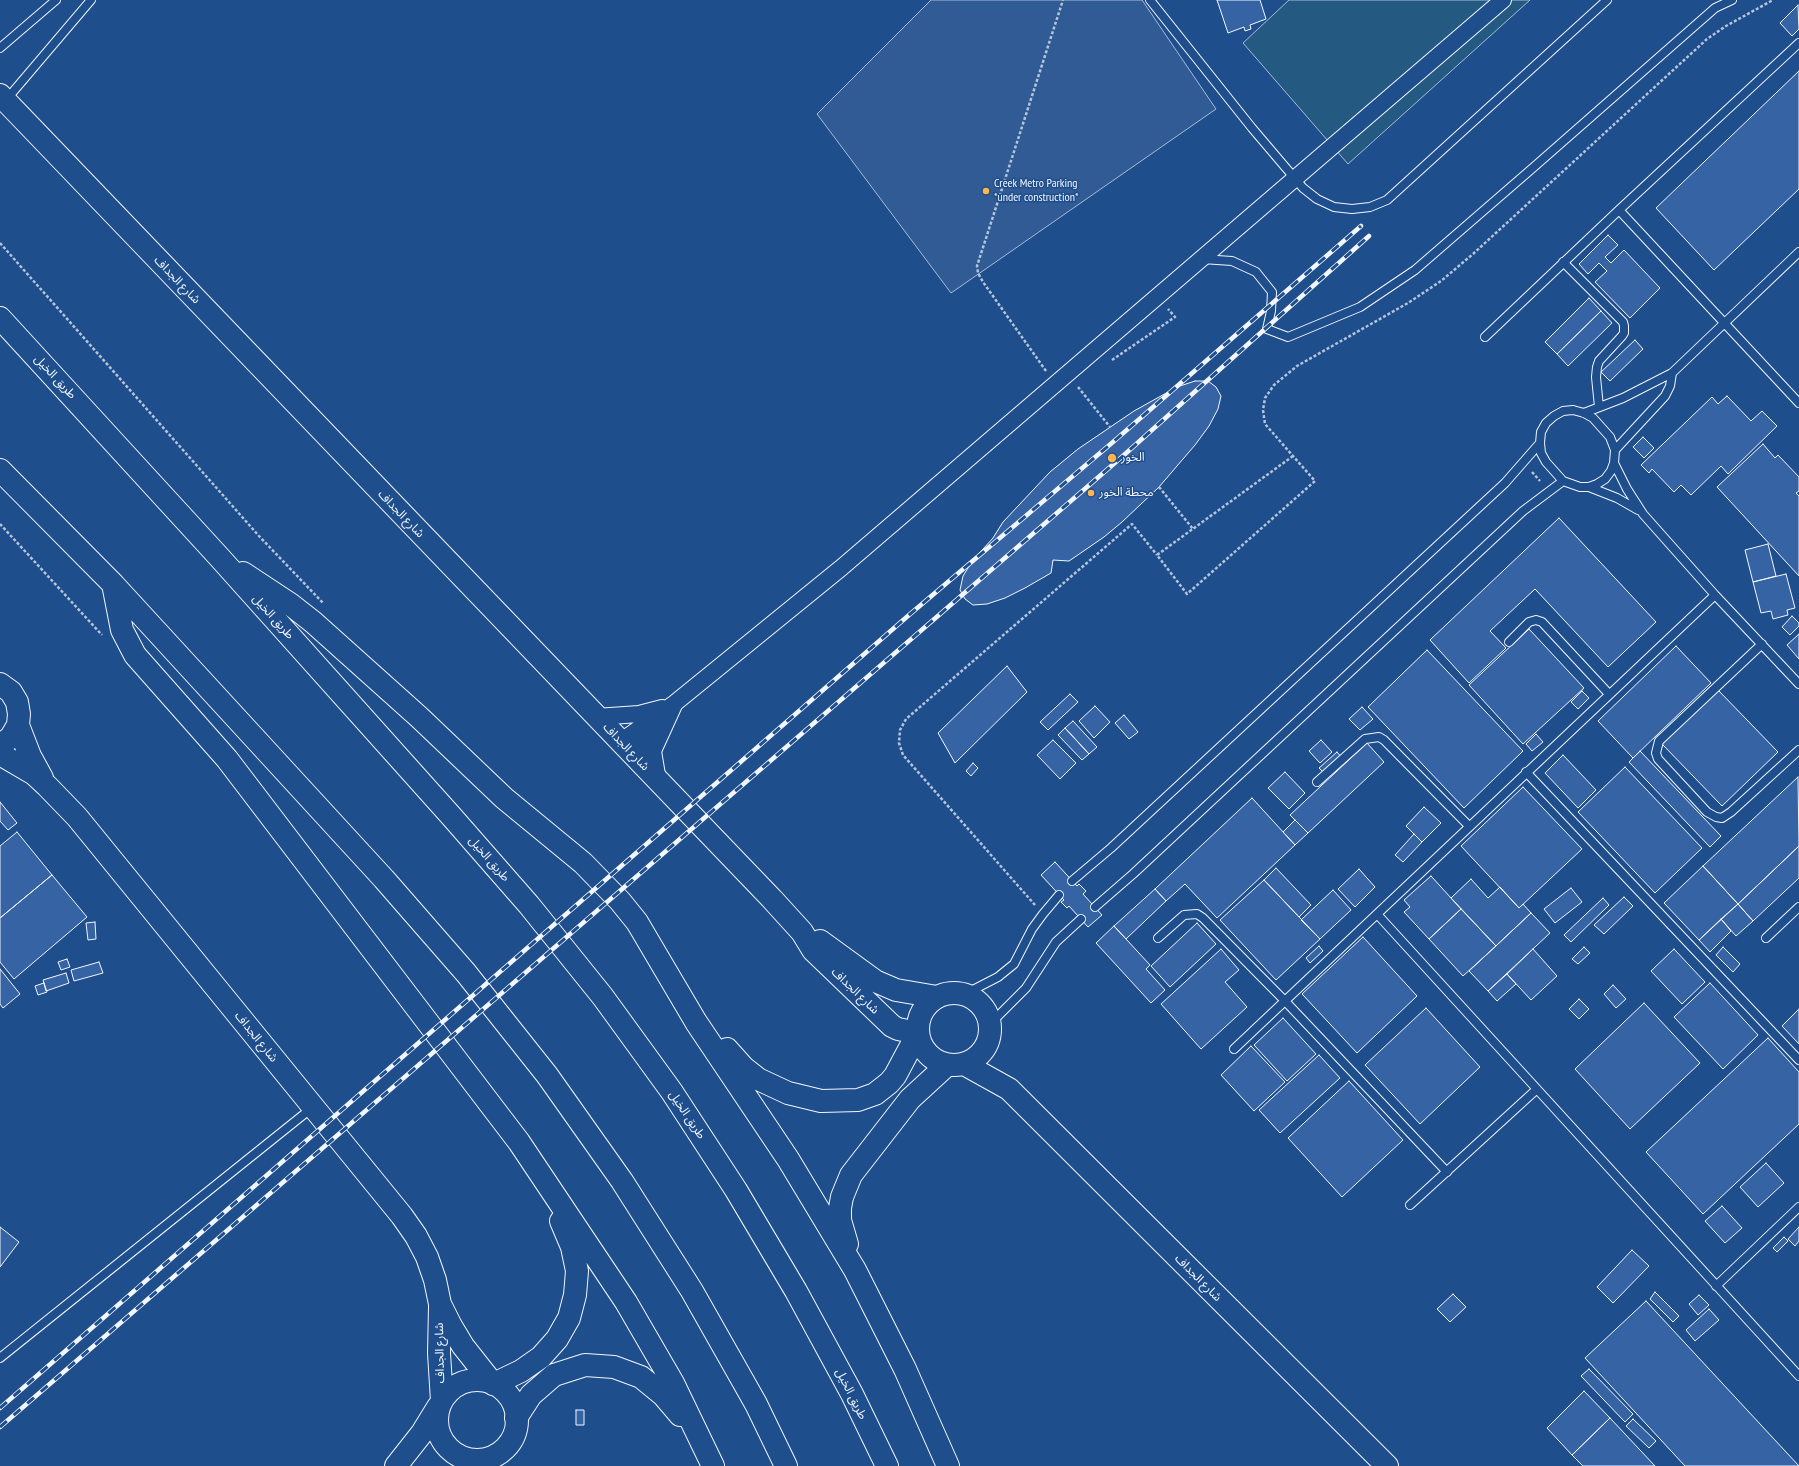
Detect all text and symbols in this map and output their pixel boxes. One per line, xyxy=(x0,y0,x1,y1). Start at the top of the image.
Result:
place label: Creek Metro Parking *under construction* xyxy=(994,177,1078,205)
marker: Creek Metro Parking *under construction* xyxy=(981,186,991,196)
street label: شارع الجداف xyxy=(151,253,203,307)
street label: طريق الخيل xyxy=(31,352,79,402)
place label: الخور xyxy=(1121,451,1145,465)
marker: الخور xyxy=(1106,452,1118,464)
place label: محطة الخور xyxy=(1099,486,1154,500)
street label: شارع الجداف xyxy=(375,487,427,541)
marker: محطة الخور xyxy=(1086,488,1096,498)
street label: طريق الخيل xyxy=(249,592,297,642)
street label: شارع الجداف xyxy=(600,720,652,774)
street label: طريق الخيل xyxy=(465,833,513,885)
street label: شارع الجداف xyxy=(828,965,882,1017)
street label: شارع الجداف xyxy=(231,1009,281,1065)
street label: طريق الخيل xyxy=(666,1088,708,1142)
street label: شارع الجداف xyxy=(1171,1251,1225,1305)
street label: شارع الجداف xyxy=(432,1323,448,1383)
street label: طريق الخيل xyxy=(832,1366,870,1422)

